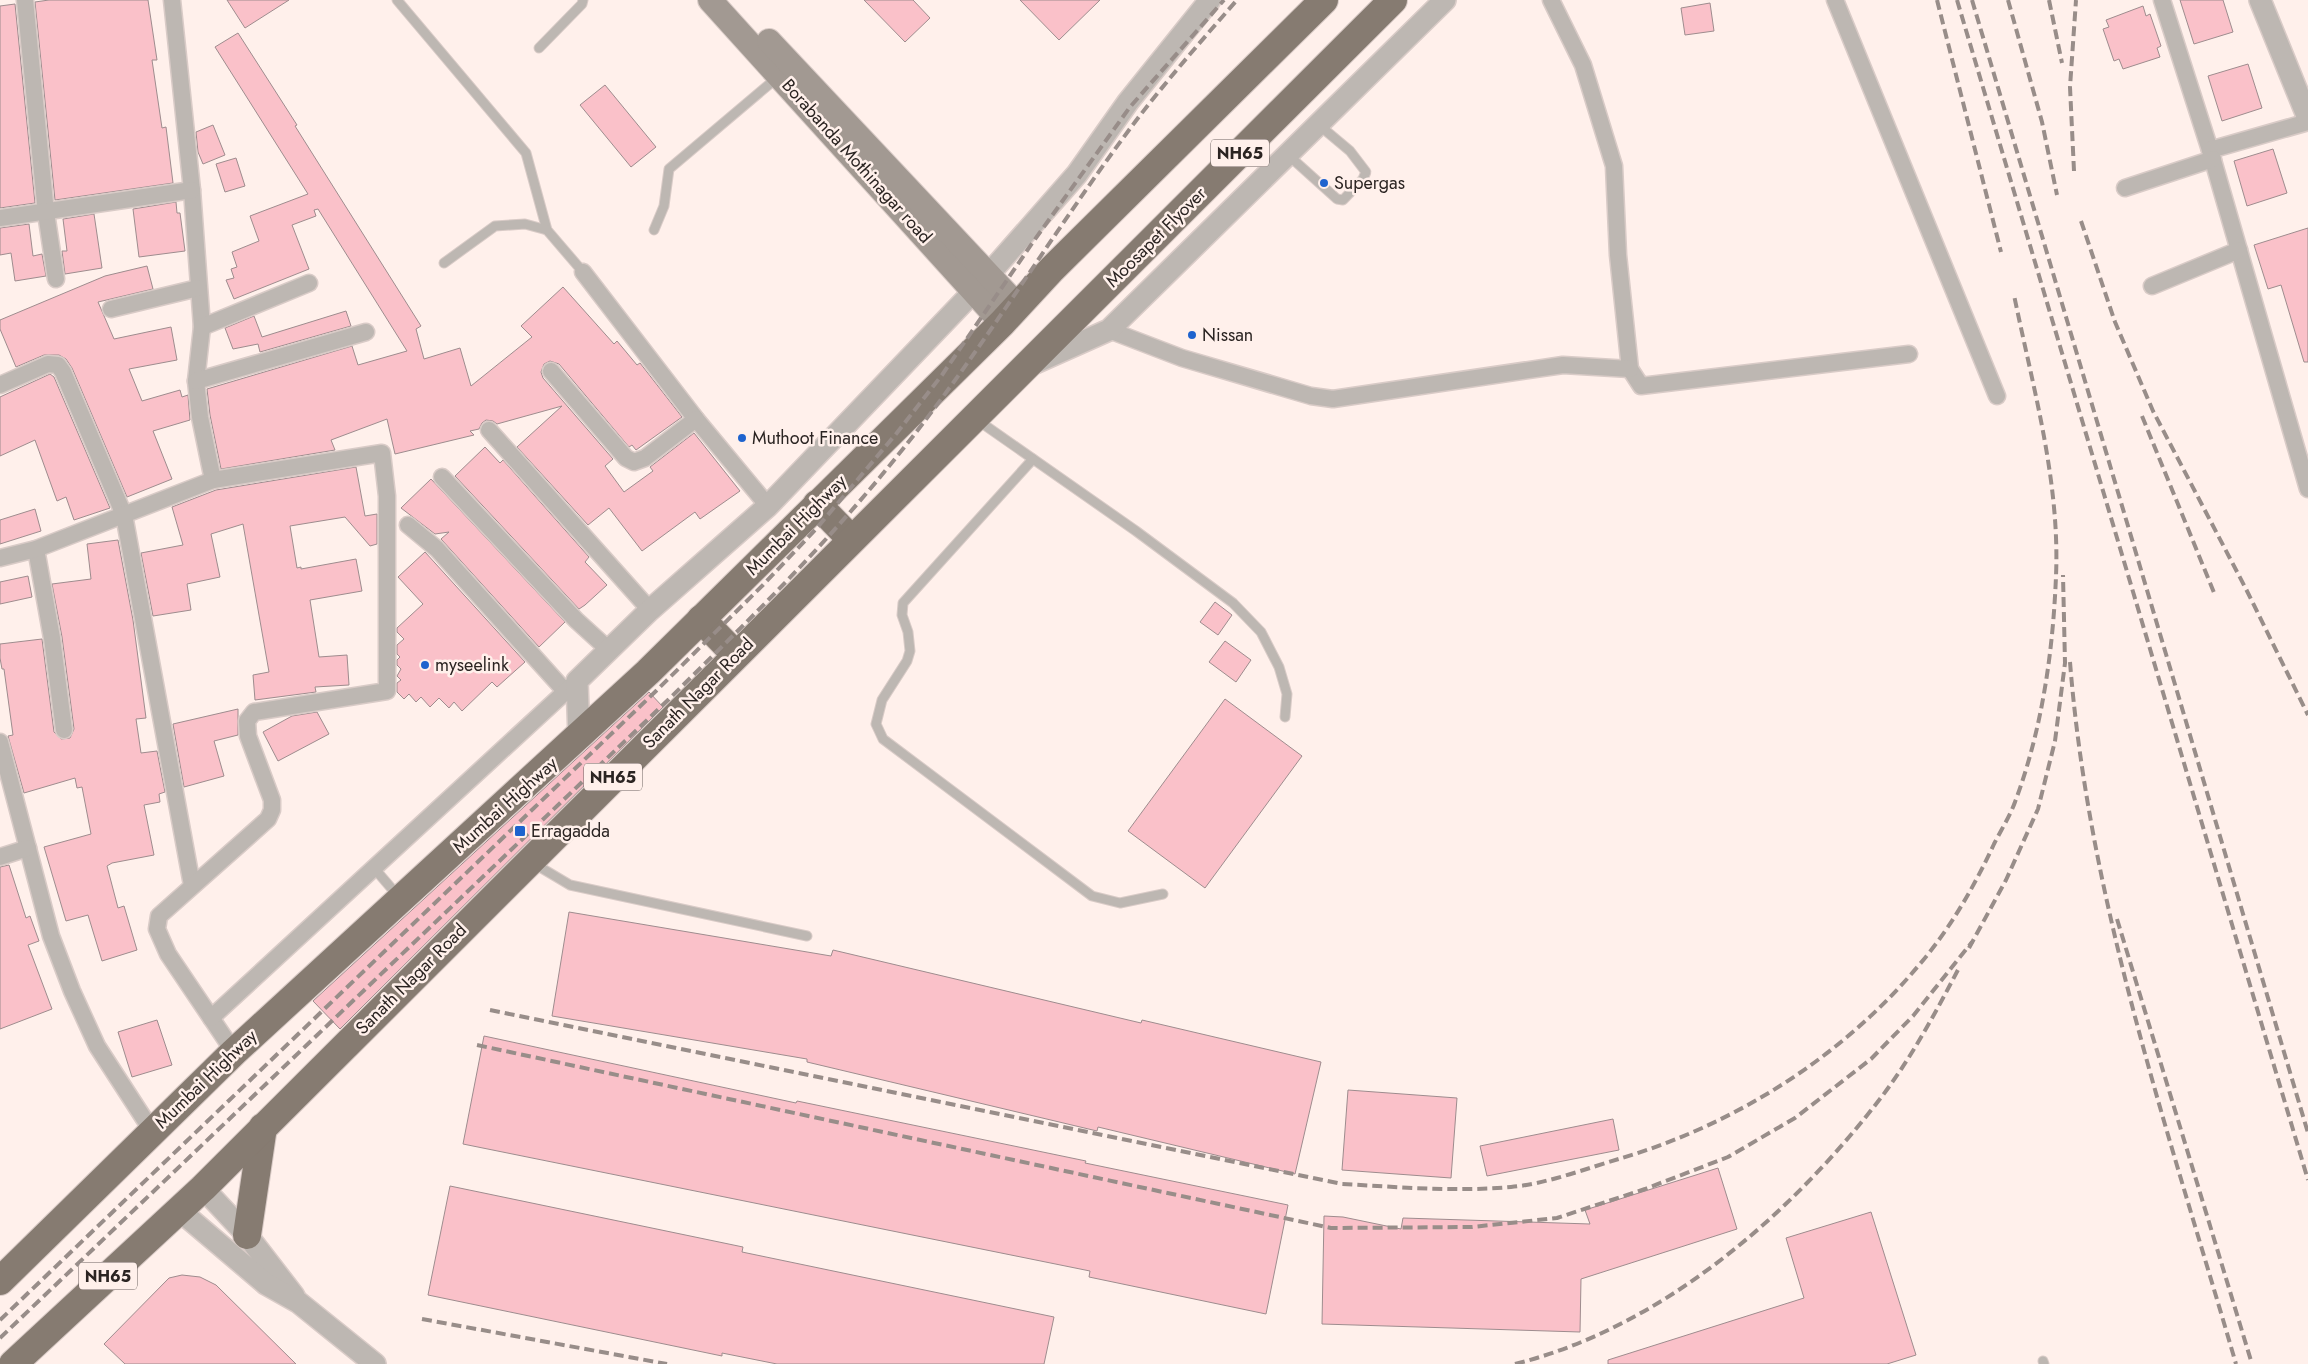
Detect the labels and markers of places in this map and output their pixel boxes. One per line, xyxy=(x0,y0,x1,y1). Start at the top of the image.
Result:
place label: Supergas xyxy=(1334,170,1405,196)
marker: Supergas xyxy=(1318,177,1330,189)
place label: Nissan xyxy=(1202,322,1253,348)
marker: Nissan xyxy=(1186,329,1198,341)
place label: Muthoot Finance xyxy=(752,425,878,451)
marker: Muthoot Finance xyxy=(736,432,748,444)
place label: myseelink xyxy=(435,652,509,678)
marker: myseelink xyxy=(419,659,431,671)
place label: Erragadda xyxy=(531,818,610,844)
marker: Erragadda xyxy=(513,824,527,838)

